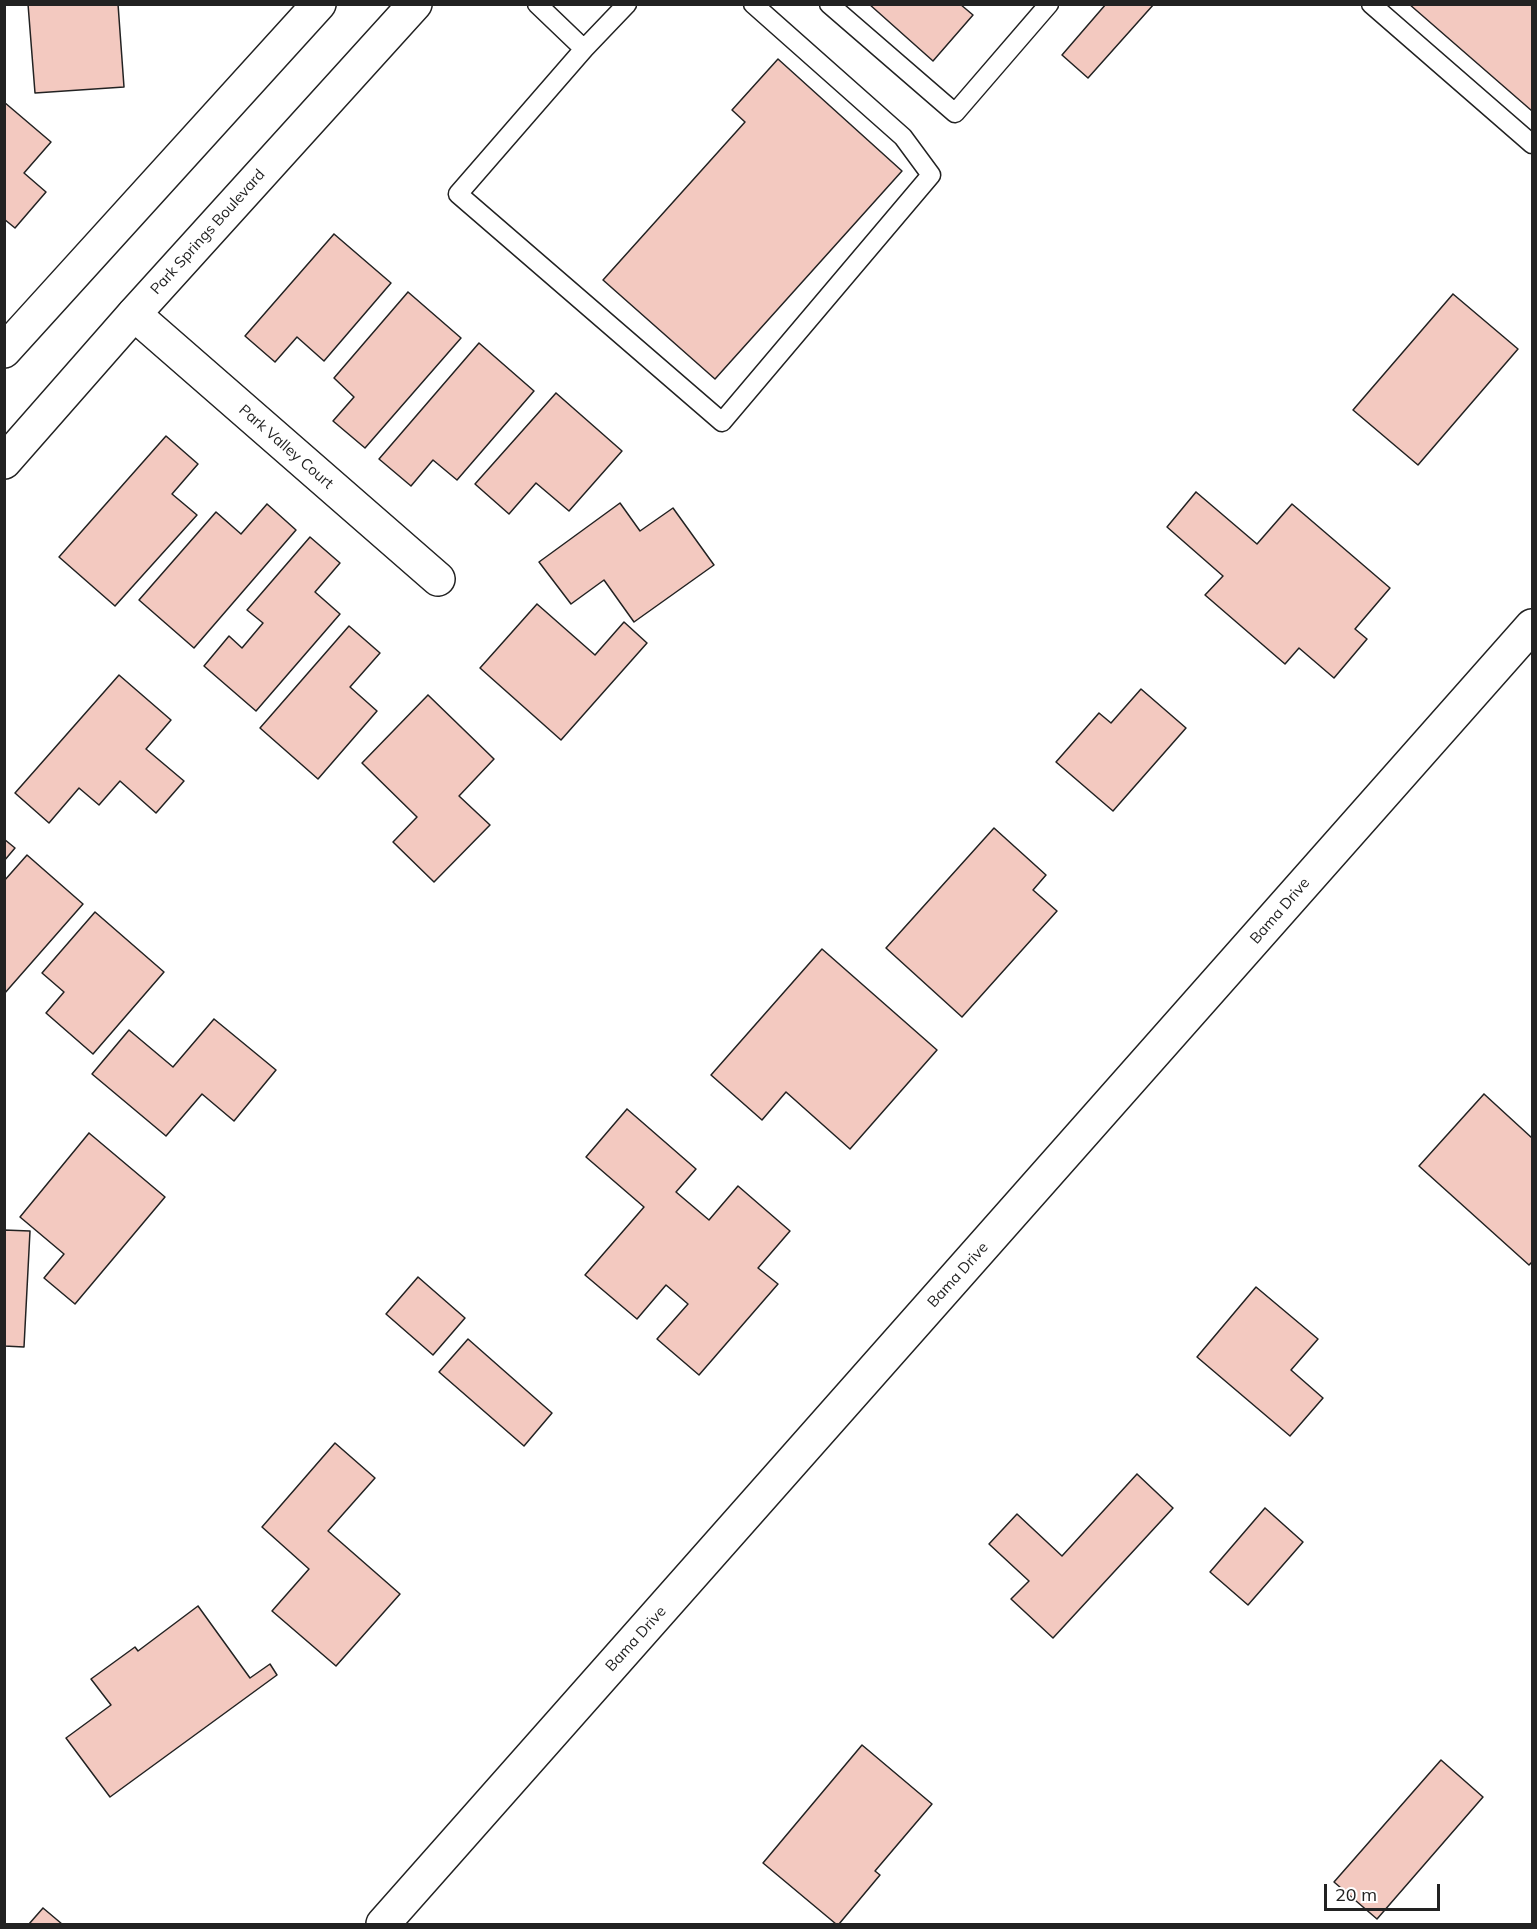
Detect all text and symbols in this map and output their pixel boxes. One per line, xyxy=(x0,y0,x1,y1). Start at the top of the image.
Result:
street label: Park Springs Boulevard xyxy=(147,166,269,298)
street label: Park Valley Court xyxy=(235,401,337,493)
street label: Bama Drive xyxy=(1246,874,1314,948)
street label: Bama Drive xyxy=(924,1239,992,1311)
street label: Bama Drive xyxy=(602,1603,670,1675)
scale bar xyxy=(1327,1872,1442,1910)
text: 20 m xyxy=(1335,1883,1377,1906)

